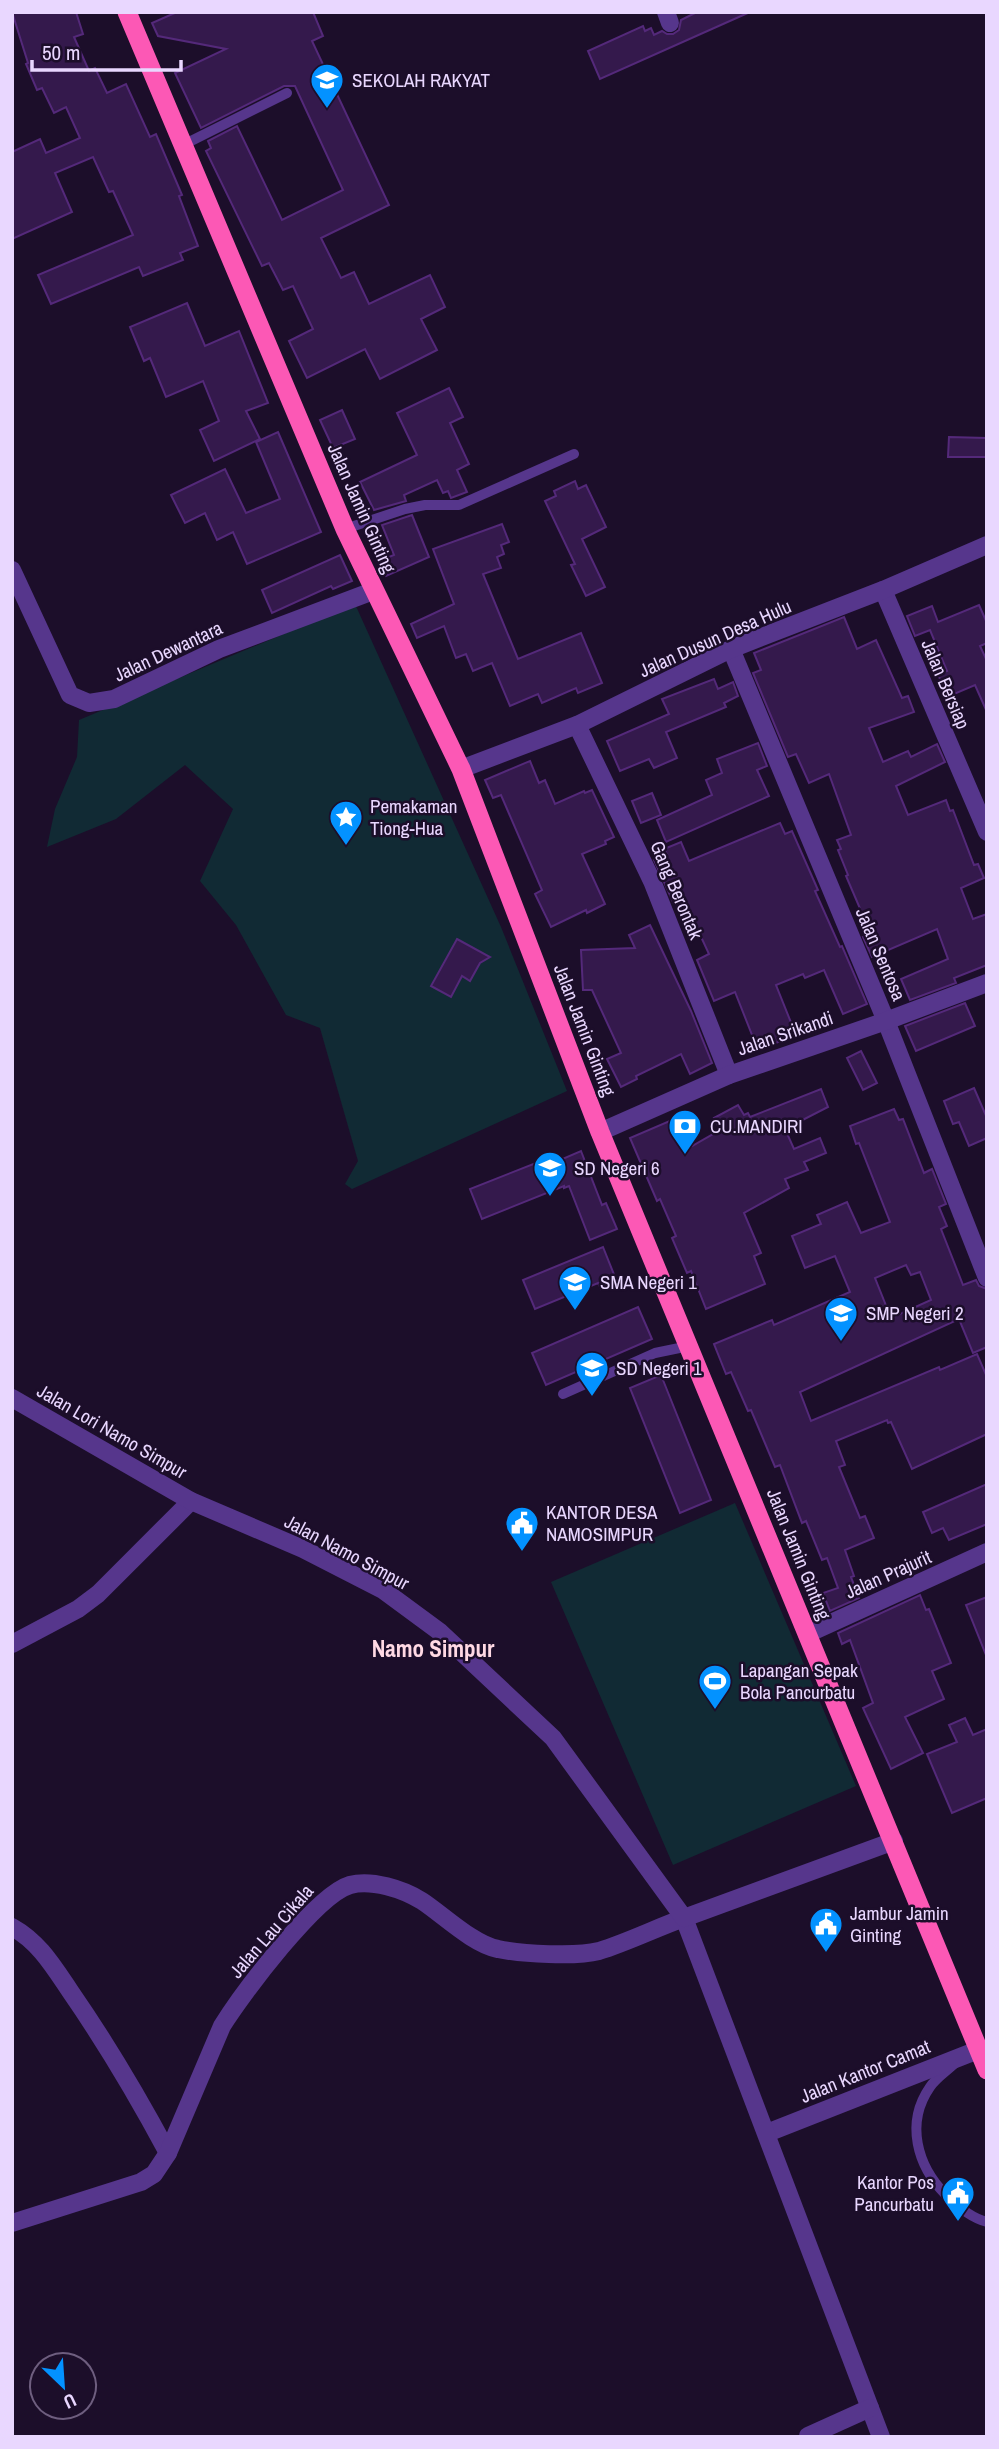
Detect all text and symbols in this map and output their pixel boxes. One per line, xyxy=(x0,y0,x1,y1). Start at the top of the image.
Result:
scale bar xyxy=(32,28,180,72)
text: 50 m xyxy=(42,38,80,67)
school or university icon: SEKOLAH RAKYAT xyxy=(308,61,346,110)
place label: SEKOLAH RAKYAT xyxy=(352,67,490,93)
street label: Jalan Jamin Ginting xyxy=(322,439,402,577)
street label: Jalan Dusun Desa Hulu xyxy=(635,593,795,683)
street label: Jalan Dewantara xyxy=(110,614,227,687)
street label: Jalan Bersiap xyxy=(915,635,977,733)
place label: Pemakaman Tiong-Hua xyxy=(370,793,457,841)
place icon: Pemakaman Tiong-Hua xyxy=(327,798,365,847)
street label: Gang Berontak xyxy=(645,837,710,944)
street label: Jalan Sentosa xyxy=(850,903,912,1005)
street label: Jalan Jamin Ginting xyxy=(548,960,622,1100)
street label: Jalan Srikandi xyxy=(734,1004,836,1062)
bank icon: CU.MANDIRI xyxy=(666,1107,704,1156)
place label: CU.MANDIRI xyxy=(710,1113,803,1139)
school or university icon: SD Negeri 6 xyxy=(531,1149,569,1198)
place label: SD Negeri 6 xyxy=(574,1155,660,1181)
school or university icon: SMA Negeri 1 xyxy=(556,1263,594,1312)
place label: SMA Negeri 1 xyxy=(600,1269,697,1295)
school or university icon: SMP Negeri 2 xyxy=(822,1294,860,1343)
place label: SMP Negeri 2 xyxy=(866,1300,964,1326)
school or university icon: SD Negeri 1 xyxy=(573,1349,611,1398)
place label: SD Negeri 1 xyxy=(616,1355,702,1381)
street label: Jalan Lori Namo Simpur xyxy=(32,1378,192,1485)
street label: Jalan Jamin Ginting xyxy=(761,1484,837,1624)
place label: KANTOR DESA NAMOSIMPUR xyxy=(546,1499,658,1547)
public building icon: KANTOR DESA NAMOSIMPUR xyxy=(503,1504,541,1553)
street label: Jalan Namo Simpur xyxy=(280,1508,415,1596)
street label: Jalan Prajurit xyxy=(841,1543,936,1605)
district label: Namo Simpur xyxy=(372,1633,495,1664)
place label: Lapangan Sepak Bola Pancurbatu xyxy=(740,1657,858,1705)
sports icon: Lapangan Sepak Bola Pancurbatu xyxy=(696,1662,734,1711)
street label: Jalan Lau Cikala xyxy=(223,1878,319,1983)
place label: Jambur Jamin Ginting xyxy=(850,1900,949,1948)
public building icon: Jambur Jamin Ginting xyxy=(807,1905,845,1954)
street label: Jalan Kantor Camat xyxy=(796,2033,934,2109)
place label: Kantor Pos Pancurbatu xyxy=(854,2169,934,2217)
public building icon: Kantor Pos Pancurbatu xyxy=(939,2174,977,2223)
north arrow xyxy=(28,2351,98,2421)
text: U xyxy=(60,2387,81,2416)

